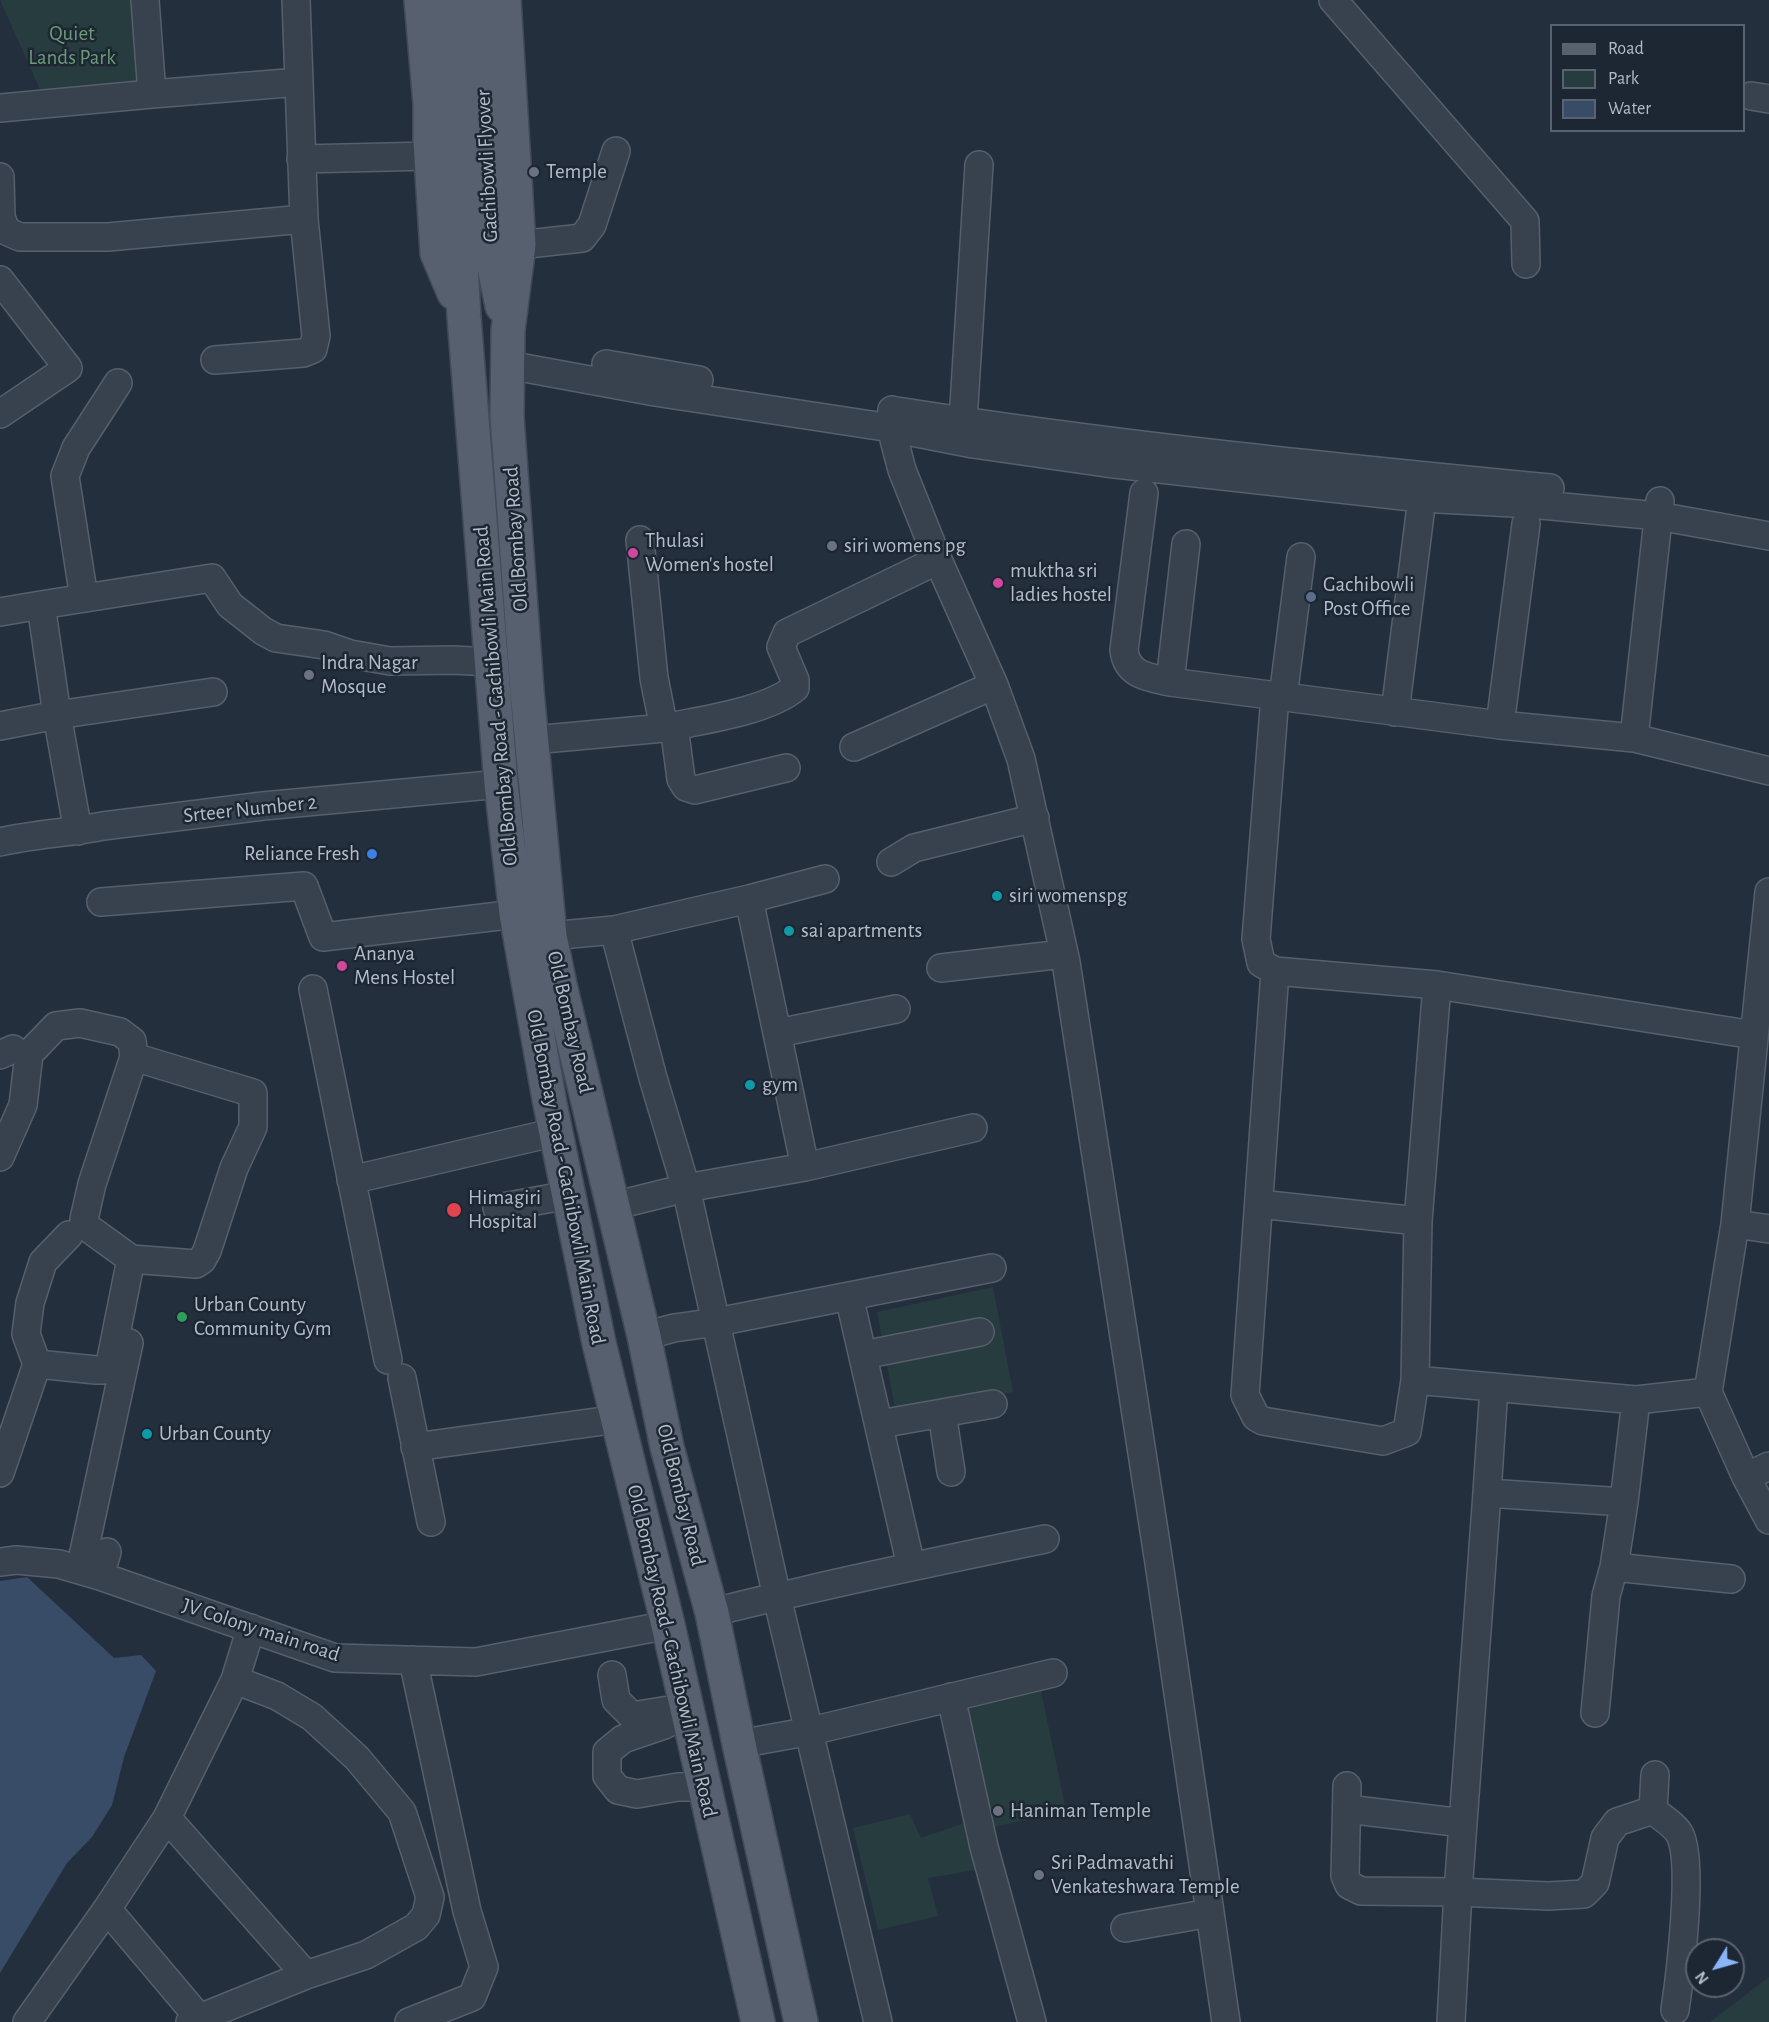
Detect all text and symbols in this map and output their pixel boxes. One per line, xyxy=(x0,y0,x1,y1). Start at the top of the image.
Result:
park label: Quiet Lands Park xyxy=(28,21,116,71)
legend xyxy=(1550,24,1745,132)
text: Road xyxy=(1608,40,1644,58)
text: Park xyxy=(1608,70,1639,88)
street label: Gachibowli Flyover xyxy=(470,89,504,243)
text: Water xyxy=(1608,100,1651,118)
place label: Temple xyxy=(546,159,607,185)
marker: Temple xyxy=(527,165,541,179)
street label: Old Bombay Road xyxy=(498,466,534,612)
street label: Old Bombay Road - Gachibowli Main Road xyxy=(469,525,523,867)
place label: Thulasi Women's hostel xyxy=(645,528,774,578)
place label: siri womens pg xyxy=(844,533,966,559)
marker: siri womens pg xyxy=(825,539,839,553)
marker: Thulasi Women's hostel xyxy=(626,546,640,560)
place label: muktha sri ladies hostel xyxy=(1010,558,1112,608)
place label: Gachibowli Post Office xyxy=(1323,572,1414,622)
marker: muktha sri ladies hostel xyxy=(991,576,1005,590)
marker: Gachibowli Post Office xyxy=(1304,590,1318,604)
place label: Indra Nagar Mosque xyxy=(321,650,418,700)
marker: Indra Nagar Mosque xyxy=(302,668,316,682)
street label: Srteer Number 2 xyxy=(182,789,318,829)
place label: Reliance Fresh xyxy=(244,841,360,867)
marker: Reliance Fresh xyxy=(365,847,379,861)
place label: siri womenspg xyxy=(1009,883,1127,909)
marker: siri womenspg xyxy=(990,889,1004,903)
place label: sai apartments xyxy=(801,918,922,944)
marker: sai apartments xyxy=(782,924,796,938)
place label: Ananya Mens Hostel xyxy=(354,941,455,991)
street label: Old Bombay Road xyxy=(541,948,599,1096)
marker: Ananya Mens Hostel xyxy=(335,959,349,973)
street label: Old Bombay Road - Gachibowli Main Road xyxy=(521,1007,611,1347)
place label: gym xyxy=(762,1072,798,1098)
marker: gym xyxy=(743,1078,757,1092)
place label: Himagiri Hospital xyxy=(468,1185,541,1235)
marker: Himagiri Hospital xyxy=(445,1201,463,1219)
place label: Urban County Community Gym xyxy=(194,1292,331,1342)
marker: Urban County Community Gym xyxy=(175,1310,189,1324)
place label: Urban County xyxy=(159,1421,271,1447)
street label: Old Bombay Road xyxy=(651,1421,711,1569)
marker: Urban County xyxy=(140,1427,154,1441)
street label: Old Bombay Road - Gachibowli Main Road xyxy=(621,1482,723,1820)
street label: JV Colony main road xyxy=(179,1593,343,1667)
place label: Haniman Temple xyxy=(1010,1798,1151,1824)
marker: Haniman Temple xyxy=(991,1804,1005,1818)
place label: Sri Padmavathi Venkateshwara Temple xyxy=(1051,1850,1240,1900)
marker: Sri Padmavathi Venkateshwara Temple xyxy=(1032,1868,1046,1882)
north arrow xyxy=(1685,1938,1745,1998)
text: N xyxy=(1692,1968,1712,1987)

